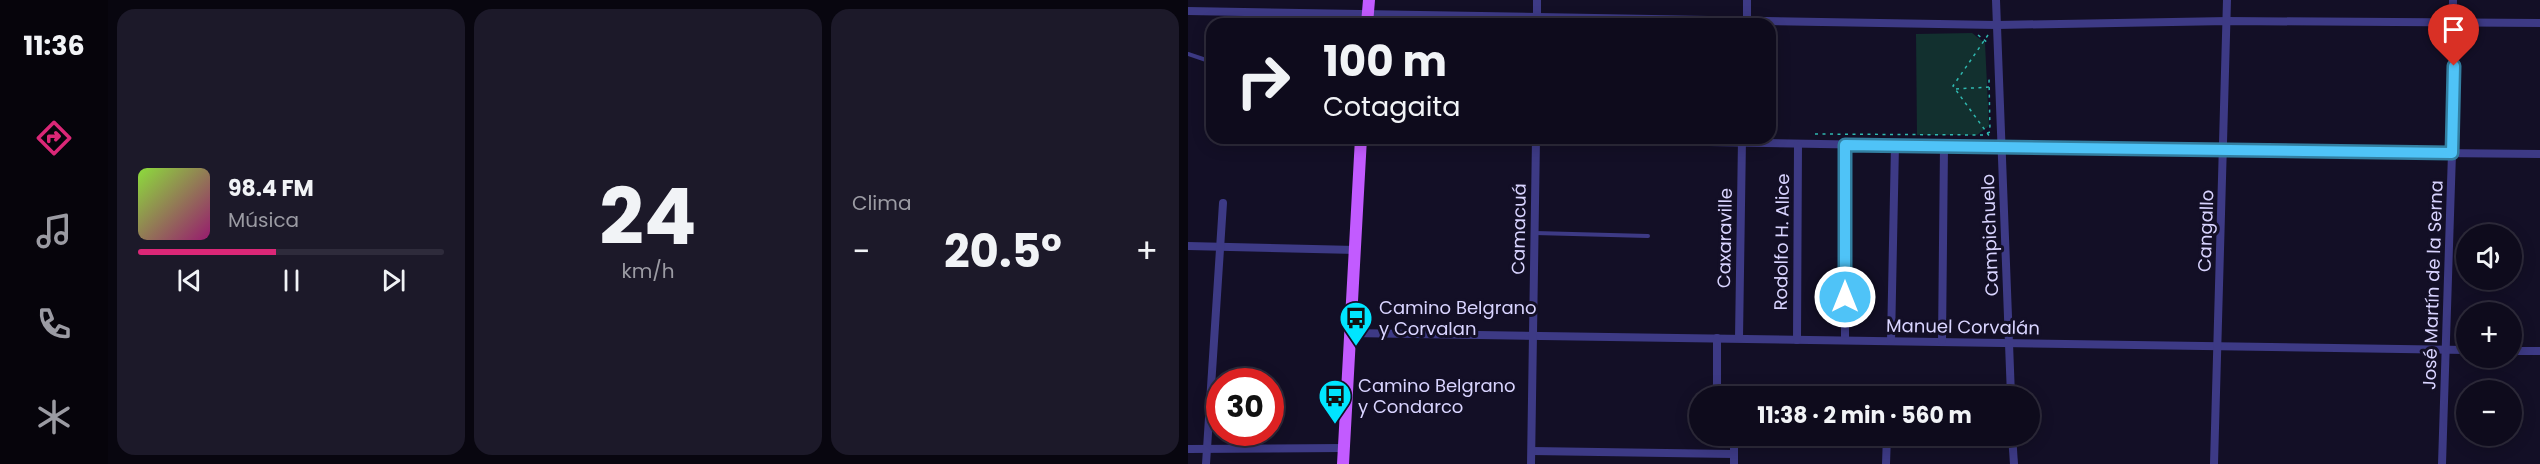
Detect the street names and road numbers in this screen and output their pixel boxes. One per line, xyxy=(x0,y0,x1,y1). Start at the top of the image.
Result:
street label: Rodolfo H. Alice xyxy=(1768,173,1795,311)
street label: Campichuelo xyxy=(1975,173,2004,297)
street label: José Martín de la Serna xyxy=(2416,180,2449,390)
street label: Camacuá xyxy=(1505,183,1532,275)
street label: Caxaraville xyxy=(1711,188,1738,288)
street label: Cangallo xyxy=(2192,189,2219,273)
street label: Manuel Corvalán xyxy=(1886,313,2040,340)

